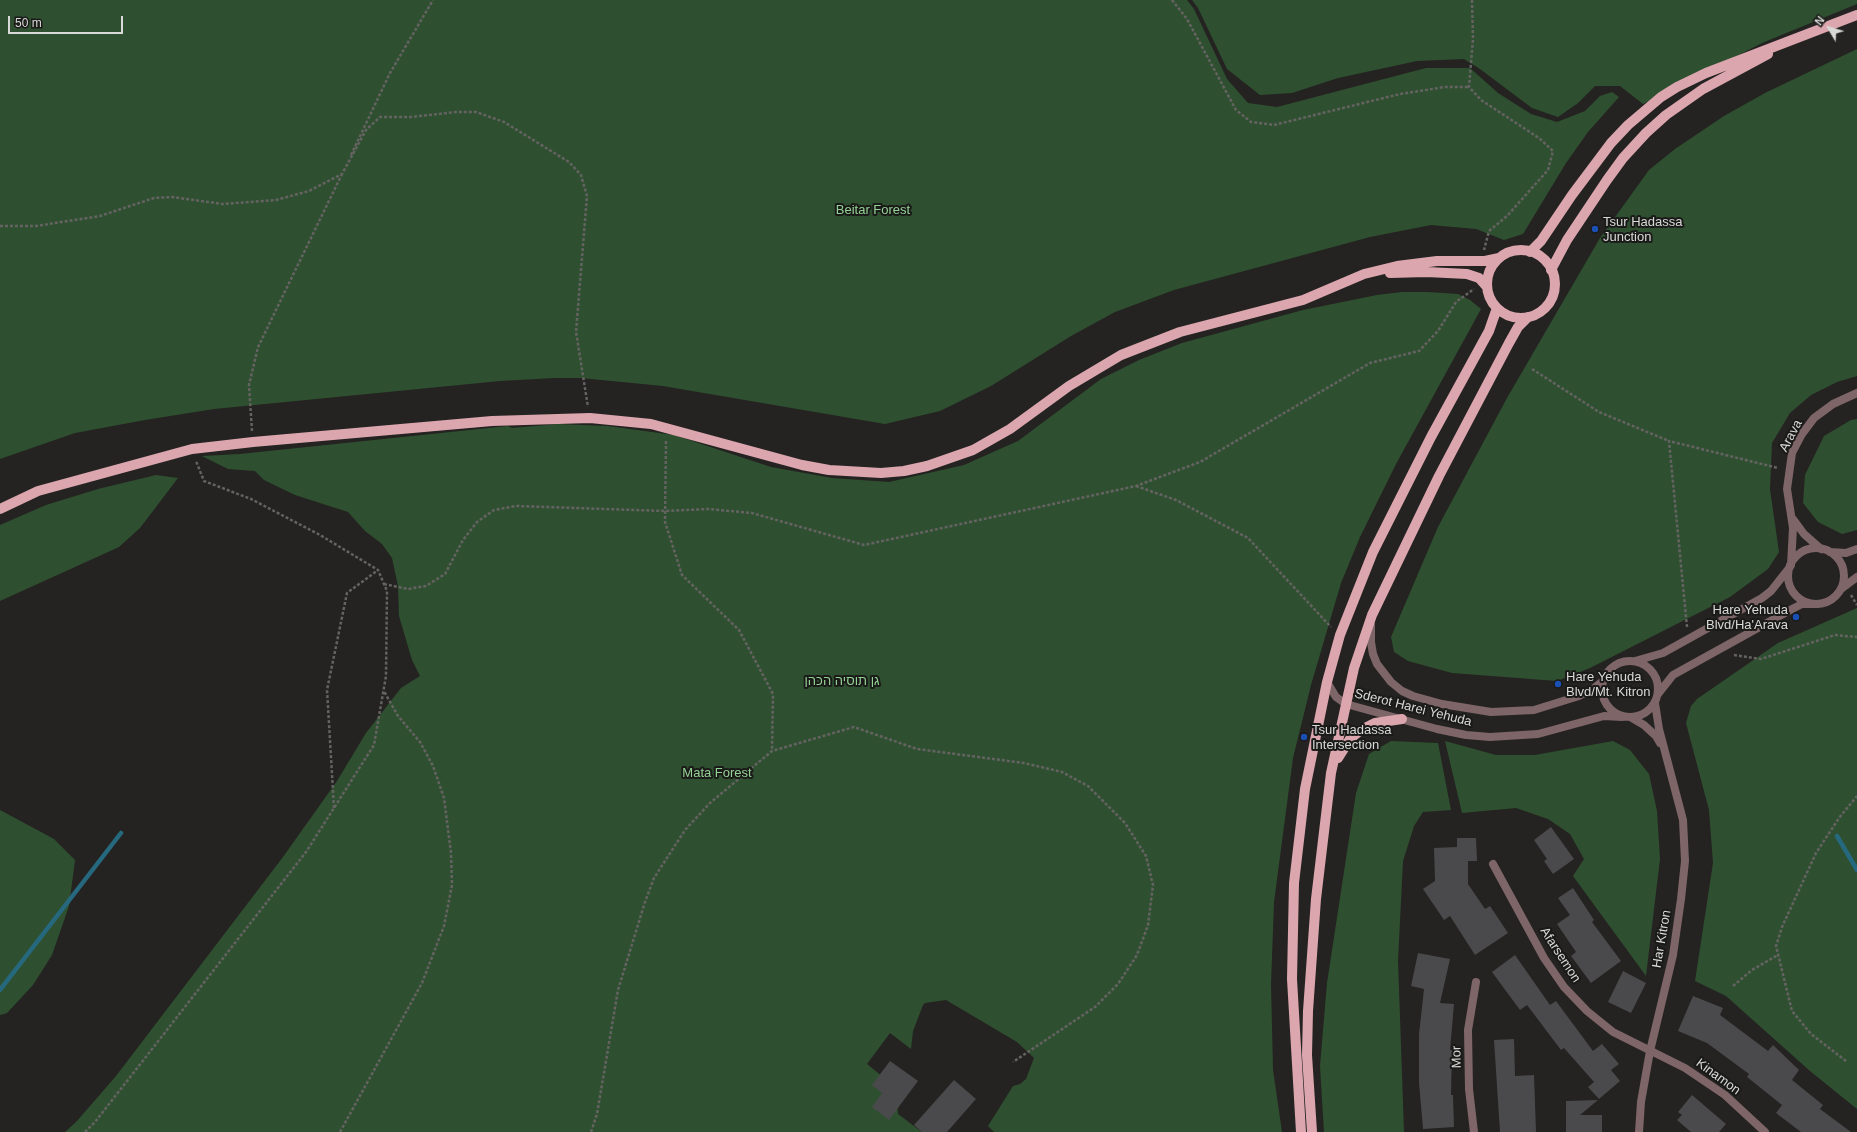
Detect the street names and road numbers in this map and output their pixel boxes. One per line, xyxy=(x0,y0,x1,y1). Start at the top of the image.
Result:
street label: Arava xyxy=(1776,417,1806,455)
street label: Sderot Harei Yehuda xyxy=(1353,686,1473,730)
street label: Har Kitron xyxy=(1649,909,1675,969)
street label: Afarsemon xyxy=(1536,924,1584,986)
street label: Mor xyxy=(1449,1046,1465,1068)
street label: Kinamon xyxy=(1693,1056,1743,1098)

